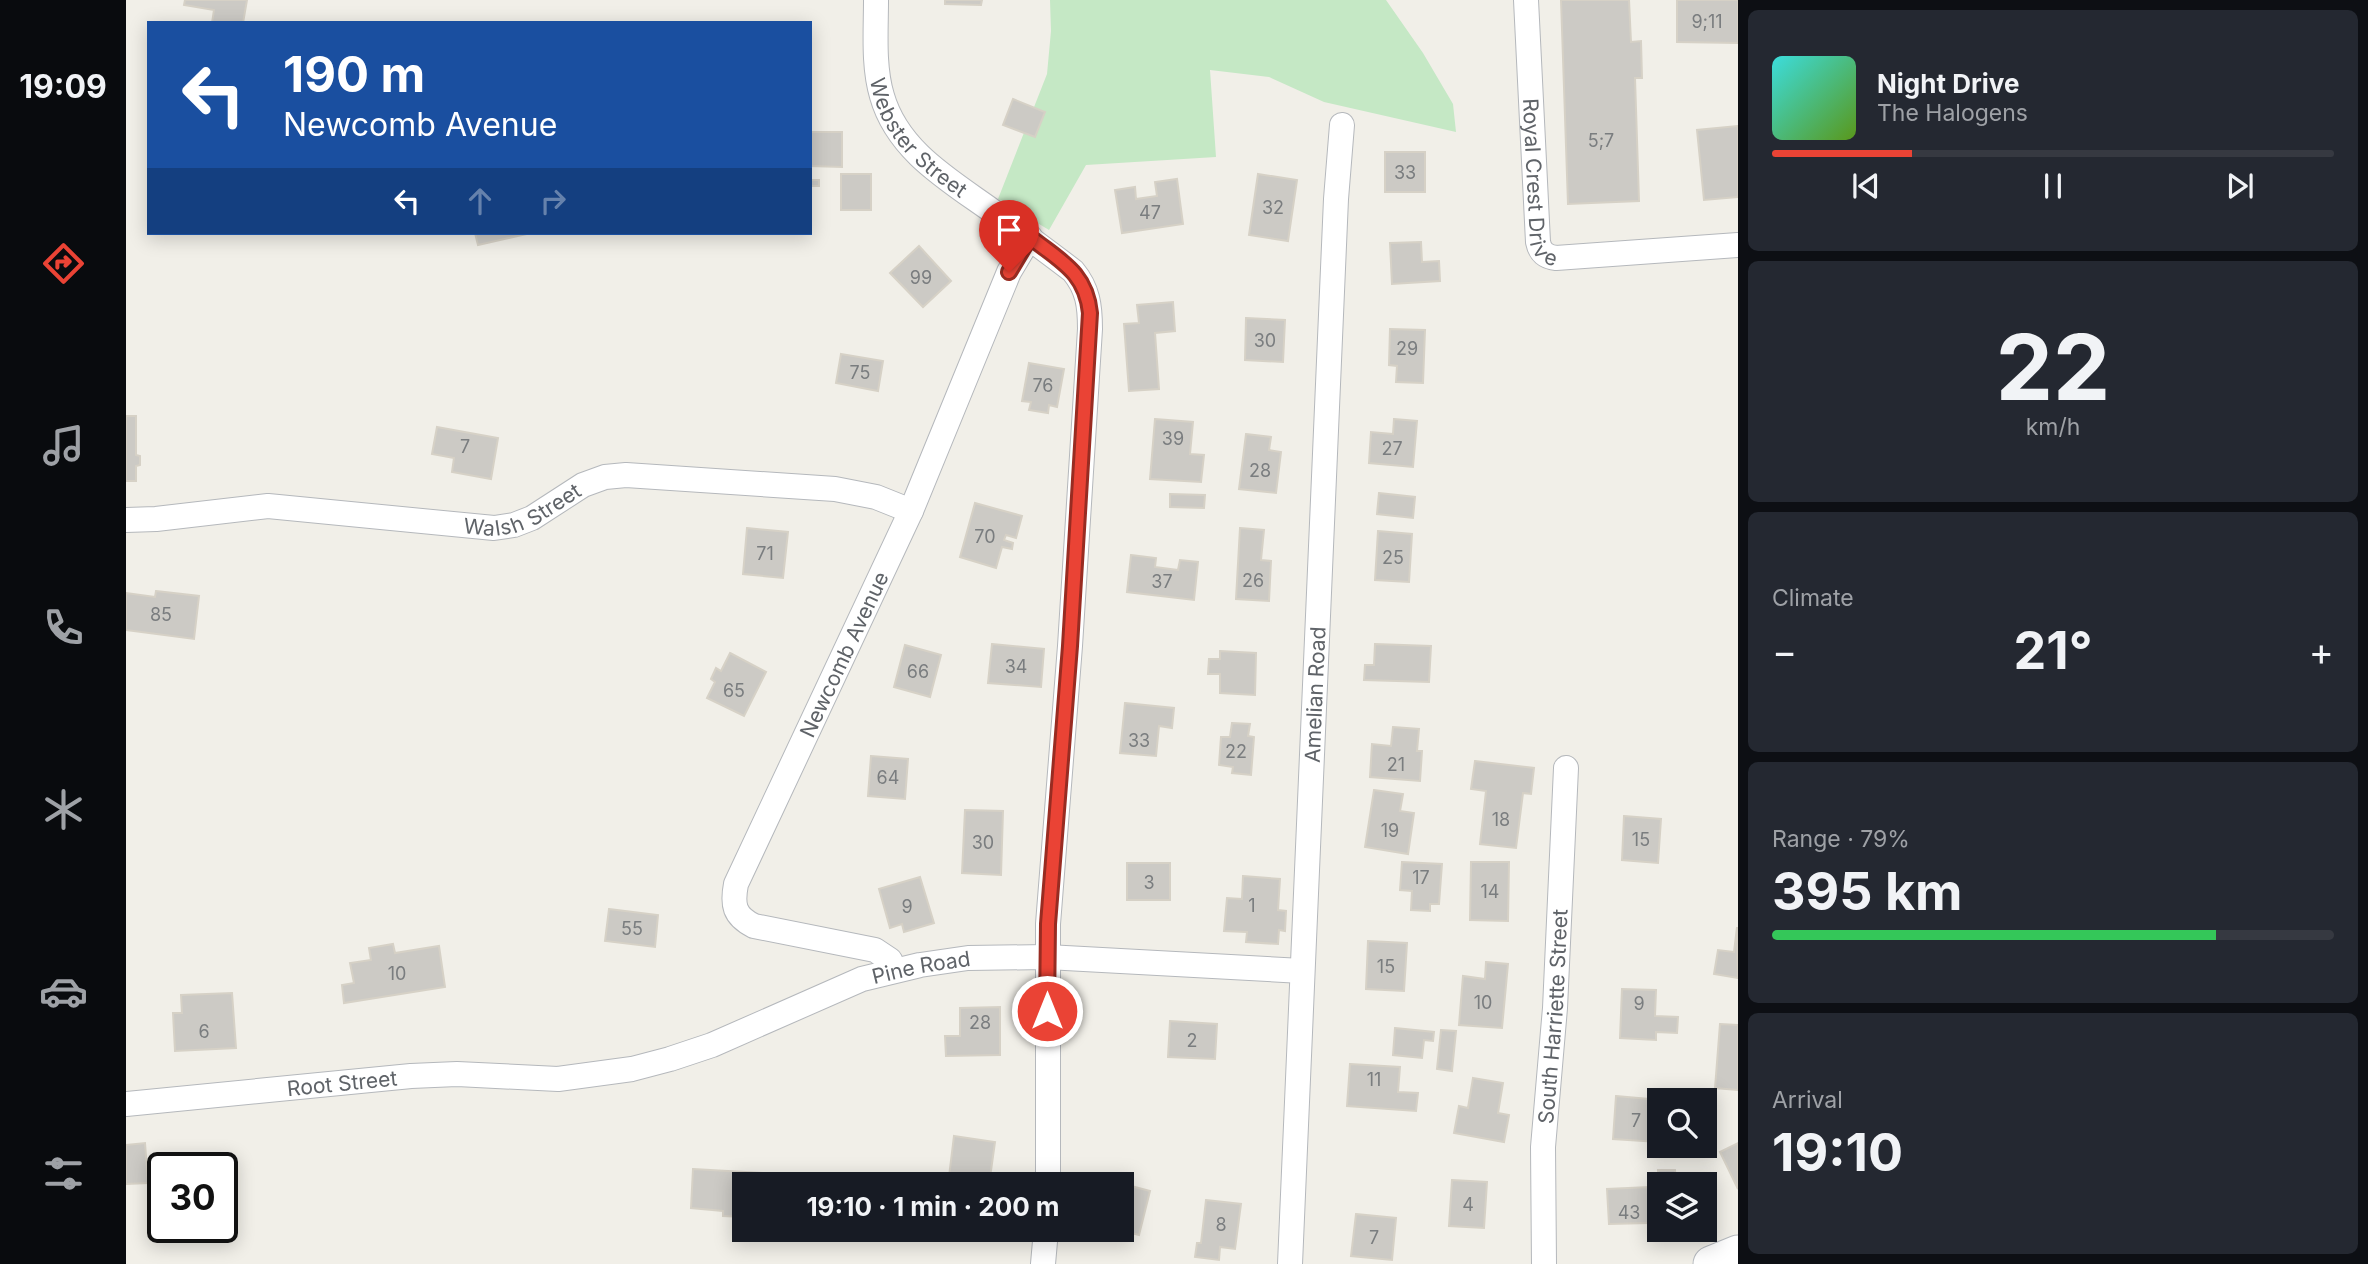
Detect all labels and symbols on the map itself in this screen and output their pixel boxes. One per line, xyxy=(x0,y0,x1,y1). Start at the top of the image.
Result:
house number: 9;11 xyxy=(1691,11,1723,32)
street label: Webster Street xyxy=(865,75,972,202)
street label: Royal Crest Drive xyxy=(1518,98,1560,271)
house number: 5;7 xyxy=(1588,130,1614,151)
house number: 33 xyxy=(1394,162,1416,183)
house number: 32 xyxy=(1262,197,1284,218)
pin xyxy=(979,200,1039,272)
house number: 47 xyxy=(1139,202,1161,223)
house number: 99 xyxy=(910,267,932,288)
house number: 30 xyxy=(1254,330,1276,351)
house number: 29 xyxy=(1396,338,1418,359)
house number: 75 xyxy=(850,362,870,383)
house number: 76 xyxy=(1032,375,1054,396)
house number: 39 xyxy=(1162,428,1184,449)
house number: 7 xyxy=(460,436,470,457)
house number: 27 xyxy=(1381,438,1403,459)
house number: 28 xyxy=(1249,460,1271,481)
street label: Walsh Street xyxy=(462,477,585,541)
house number: 70 xyxy=(974,526,996,547)
house number: 71 xyxy=(756,543,774,564)
house number: 25 xyxy=(1382,547,1404,568)
street label: Newcomb Avenue xyxy=(794,567,893,741)
house number: 26 xyxy=(1242,570,1264,591)
house number: 37 xyxy=(1151,571,1173,592)
house number: 85 xyxy=(150,604,172,625)
street label: Amelian Road xyxy=(1299,626,1330,763)
house number: 34 xyxy=(1005,656,1027,677)
house number: 66 xyxy=(907,661,929,682)
house number: 65 xyxy=(723,680,745,701)
house number: 33 xyxy=(1128,730,1150,751)
house number: 22 xyxy=(1225,741,1247,762)
house number: 21 xyxy=(1387,754,1405,775)
house number: 64 xyxy=(877,767,899,788)
house number: 18 xyxy=(1492,809,1510,830)
house number: 19 xyxy=(1381,820,1399,841)
house number: 15 xyxy=(1632,829,1650,850)
house number: 30 xyxy=(972,832,994,853)
house number: 17 xyxy=(1412,867,1430,888)
house number: 3 xyxy=(1143,872,1155,893)
house number: 14 xyxy=(1481,881,1499,902)
house number: 1 xyxy=(1248,895,1256,916)
house number: 9 xyxy=(901,896,913,917)
street label: South Harriette Street xyxy=(1533,908,1572,1125)
house number: 55 xyxy=(621,918,643,939)
street label: Pine Road xyxy=(869,945,972,989)
house number: 15 xyxy=(1377,956,1395,977)
house number: 10 xyxy=(388,963,406,984)
position arrow xyxy=(1010,974,1084,1048)
house number: 10 xyxy=(1474,992,1492,1013)
house number: 9 xyxy=(1633,993,1645,1014)
house number: 28 xyxy=(969,1012,991,1033)
house number: 6 xyxy=(198,1021,210,1042)
house number: 2 xyxy=(1187,1030,1197,1051)
street label: Root Street xyxy=(286,1065,398,1101)
house number: 11 xyxy=(1367,1069,1381,1090)
house number: 7 xyxy=(1631,1110,1641,1131)
speed limit sign: 30 xyxy=(147,1152,238,1243)
house number: 4 xyxy=(1462,1194,1474,1215)
house number: 43 xyxy=(1618,1202,1640,1223)
house number: 8 xyxy=(1215,1214,1227,1235)
house number: 7 xyxy=(1369,1227,1379,1248)

